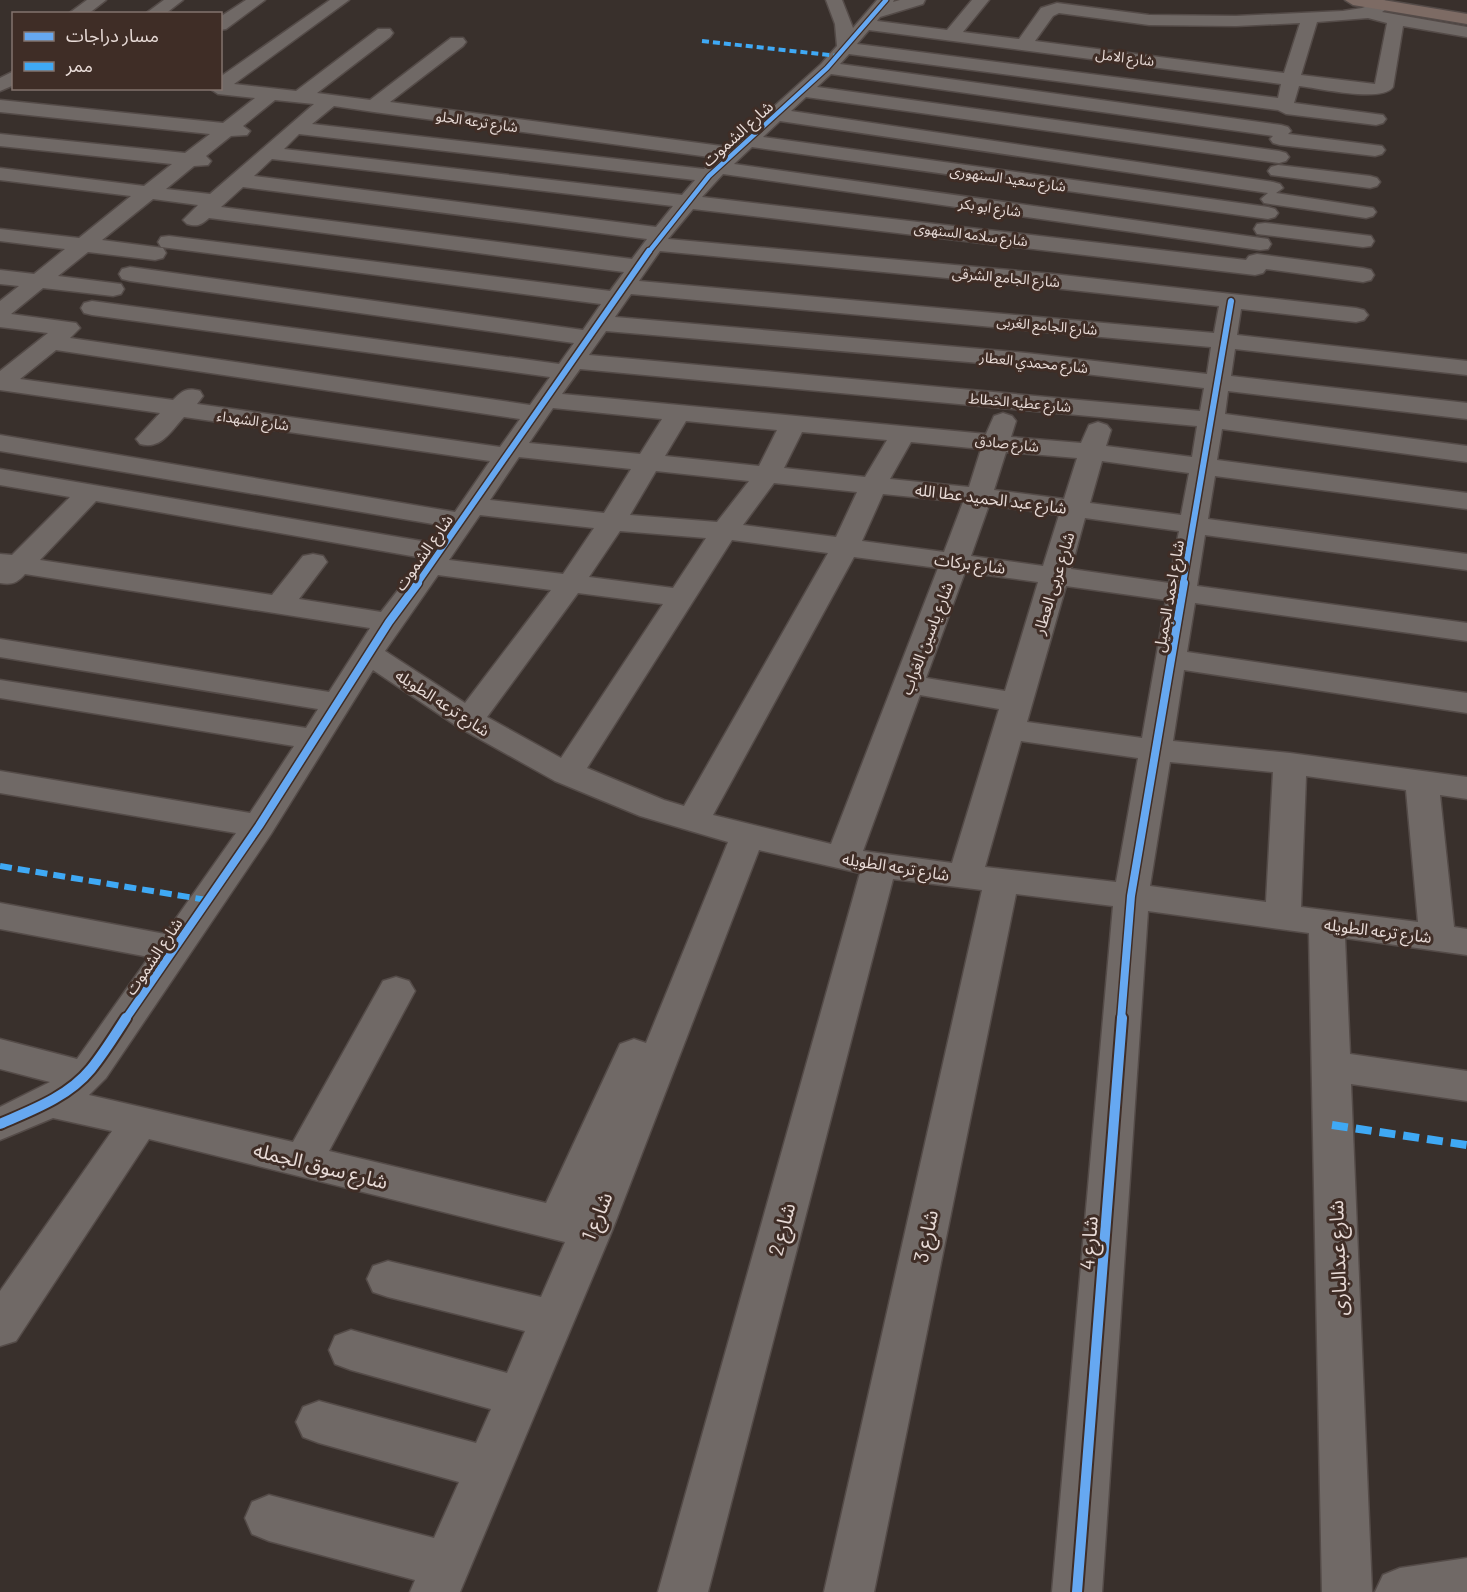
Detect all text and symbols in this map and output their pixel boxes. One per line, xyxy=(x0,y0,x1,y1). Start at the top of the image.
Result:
legend xyxy=(12,12,222,90)
text: مسار دراجات xyxy=(66,24,159,47)
street label: شارع الامل xyxy=(1094,45,1155,72)
text: ممر xyxy=(65,54,93,77)
street label: شارع الشموت xyxy=(698,96,779,173)
street label: شارع ترعه الحلو xyxy=(434,107,519,138)
street label: شارع سعيد السنهورى xyxy=(948,161,1067,198)
street label: شارع ابو بكر xyxy=(956,194,1022,223)
street label: شارع سلامه السنهوى xyxy=(913,219,1029,252)
street label: شارع الجامع الشرقى xyxy=(951,264,1061,293)
street label: شارع الجامع الغربى xyxy=(996,312,1098,341)
street label: شارع محمدي العطار xyxy=(978,348,1089,379)
street label: شارع عطيه الخطاط xyxy=(968,389,1072,418)
street label: شارع الشهداء xyxy=(215,407,290,436)
street label: شارع صادق xyxy=(974,431,1040,458)
street label: شارع عبد الحميد عطا الله xyxy=(914,479,1068,521)
street label: شارع الشموت xyxy=(390,510,459,596)
street label: شارع عربى العطار xyxy=(1028,530,1081,638)
street label: شارع احمد الجميل xyxy=(1149,538,1191,654)
street label: شارع بركات xyxy=(933,549,1007,581)
street label: شارع ياسين الغراب xyxy=(896,579,960,698)
street label: شارع ترعه الطويله xyxy=(390,665,494,743)
street label: شارع ترعه الطويله xyxy=(840,848,951,888)
street label: شارع الشموت xyxy=(120,914,189,1000)
street label: شارع ترعه الطويله xyxy=(1323,914,1433,950)
street label: شارع سوق الجمله xyxy=(250,1137,391,1197)
street label: شارع 1 xyxy=(576,1188,620,1245)
street label: شارع 2 xyxy=(762,1200,803,1259)
street label: شارع عبدالبارى xyxy=(1323,1200,1355,1316)
street label: شارع 3 xyxy=(908,1207,946,1265)
street label: شارع 4 xyxy=(1074,1215,1106,1271)

